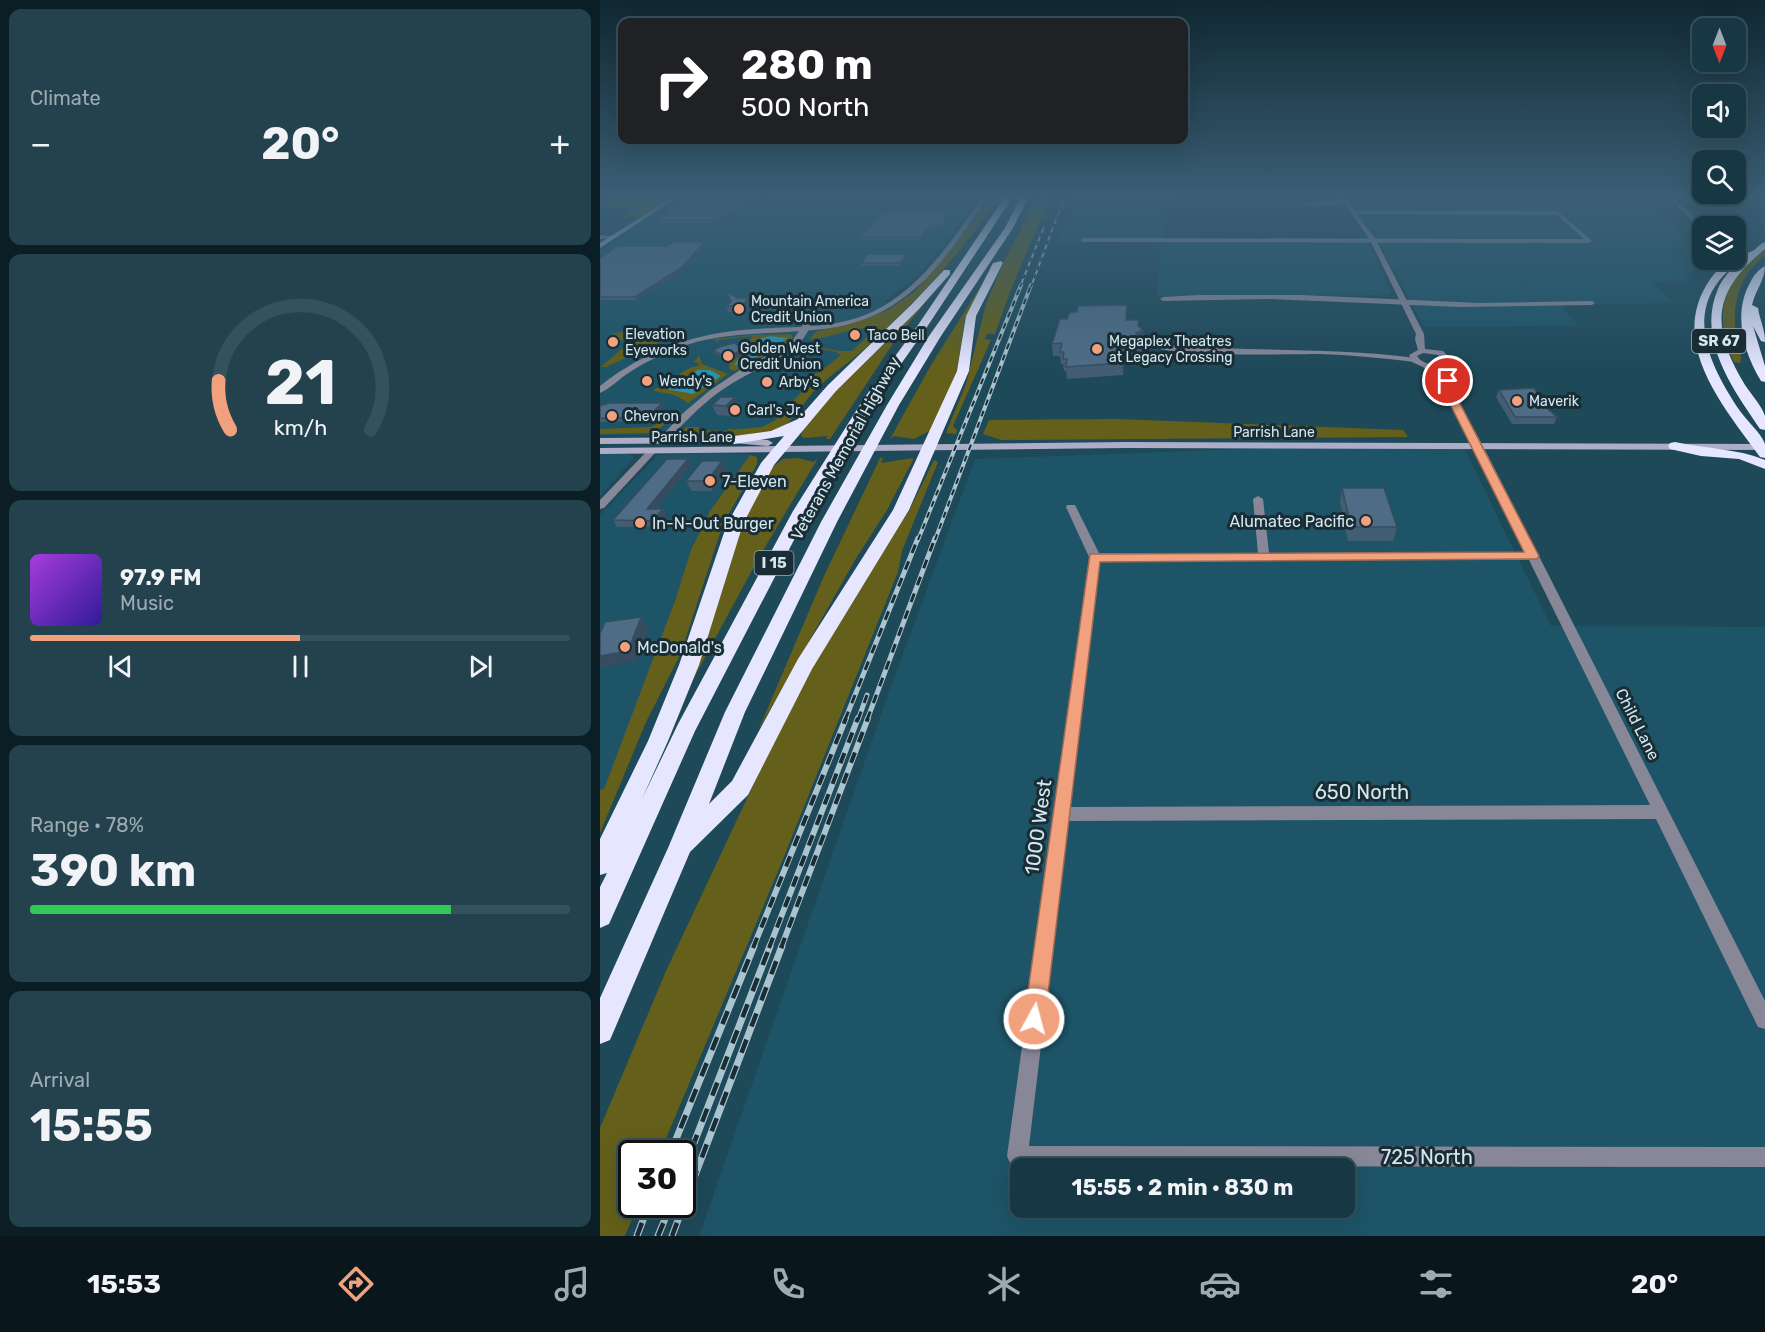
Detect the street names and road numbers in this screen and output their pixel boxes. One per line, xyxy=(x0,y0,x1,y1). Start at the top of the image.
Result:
road number: SR 67 xyxy=(1692,329,1746,353)
street label: Veterans Memorial Highway xyxy=(787,353,904,543)
street label: Parrish Lane xyxy=(1233,424,1315,441)
street label: Parrish Lane xyxy=(651,429,733,446)
road number: I 15 xyxy=(754,551,794,575)
street label: Child Lane xyxy=(1611,685,1664,763)
street label: 1000 West xyxy=(1019,778,1057,876)
street label: 650 North xyxy=(1315,780,1409,804)
street label: 725 North xyxy=(1381,1145,1473,1169)

